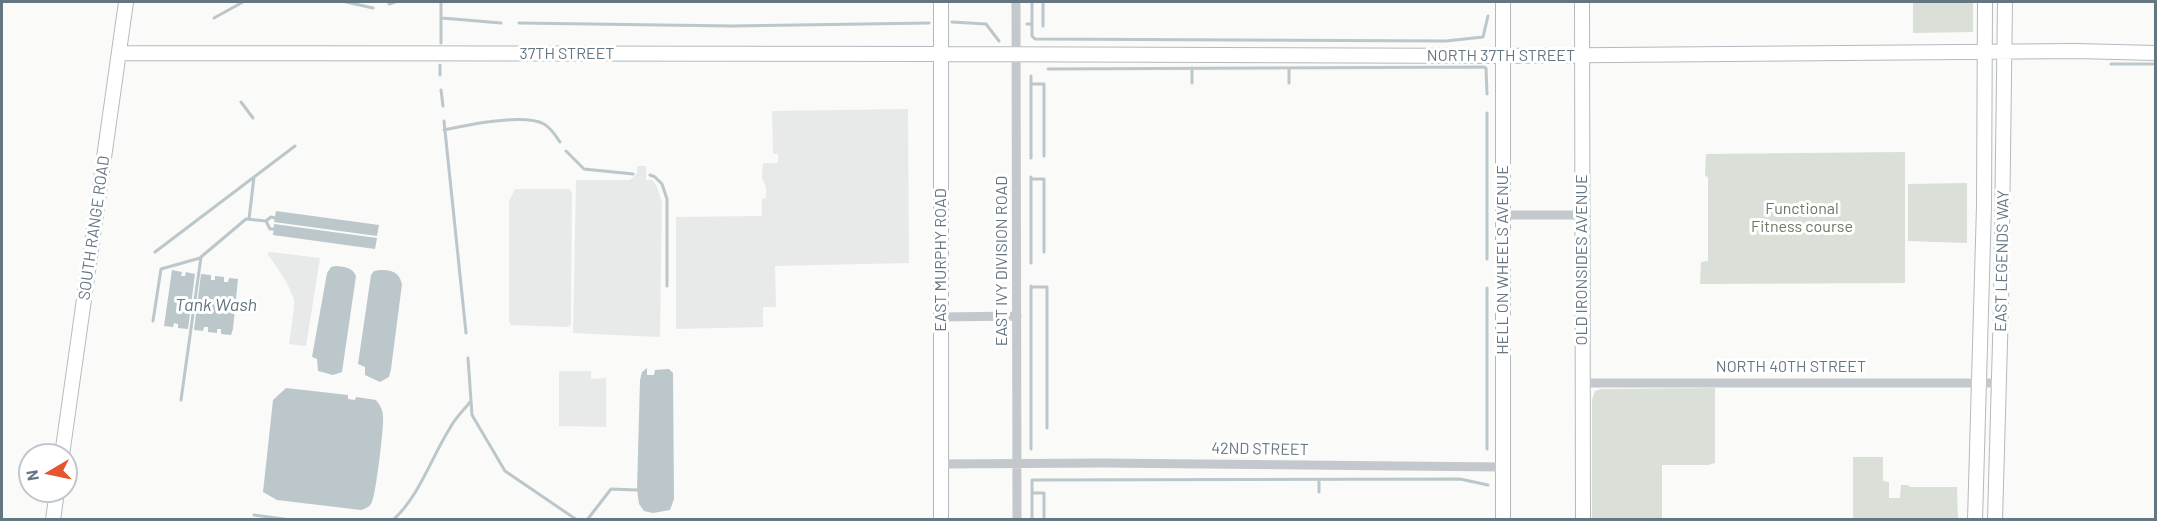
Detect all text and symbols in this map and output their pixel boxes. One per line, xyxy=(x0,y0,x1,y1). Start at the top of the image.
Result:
street label: 37TH STREET xyxy=(520,44,614,64)
street label: NORTH 37TH STREET xyxy=(1427,46,1575,66)
street label: SOUTH RANGE ROAD xyxy=(74,155,114,301)
street label: HELL ON WHEELS AVENUE xyxy=(1493,165,1513,355)
street label: OLD IRONSIDES AVENUE xyxy=(1572,174,1592,346)
street label: EAST IVY DIVISION ROAD xyxy=(992,176,1012,346)
street label: EAST MURPHY ROAD xyxy=(931,188,951,332)
street label: EAST LEGENDS WAY xyxy=(1991,190,2013,332)
park label: Functional Fitness course xyxy=(1751,199,1853,237)
water label: Tank Wash xyxy=(175,294,257,316)
street label: NORTH 40TH STREET xyxy=(1716,357,1866,377)
street label: 42ND STREET xyxy=(1211,439,1309,459)
north arrow xyxy=(18,443,78,503)
text: N xyxy=(21,469,42,482)

